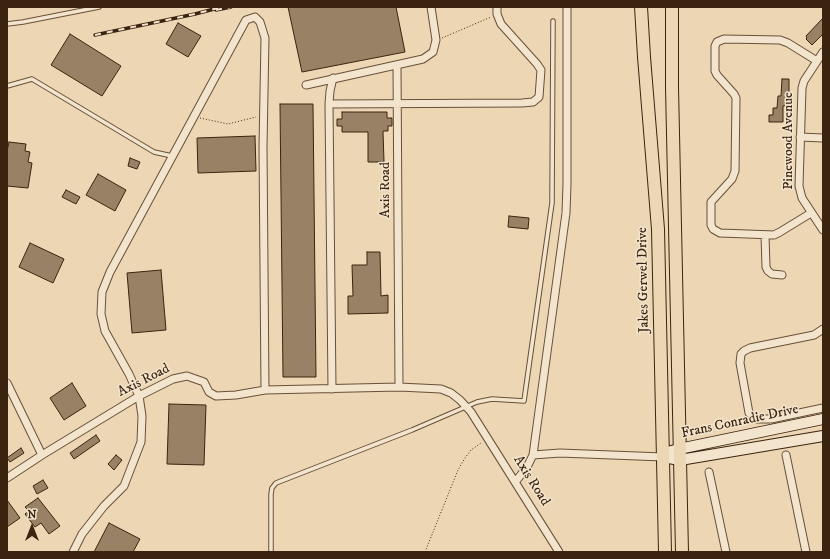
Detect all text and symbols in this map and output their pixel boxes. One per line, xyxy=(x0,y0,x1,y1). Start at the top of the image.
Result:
street label: Pinewood Avenue xyxy=(781,92,797,190)
street label: Axis Road xyxy=(378,162,394,218)
street label: Jakes Gerwel Drive xyxy=(635,227,653,333)
street label: Axis Road xyxy=(115,361,173,401)
street label: Frans Conradie Drive xyxy=(680,401,800,443)
street label: Axis Road xyxy=(509,453,553,509)
north arrow xyxy=(12,507,52,547)
text: N xyxy=(27,508,37,522)

